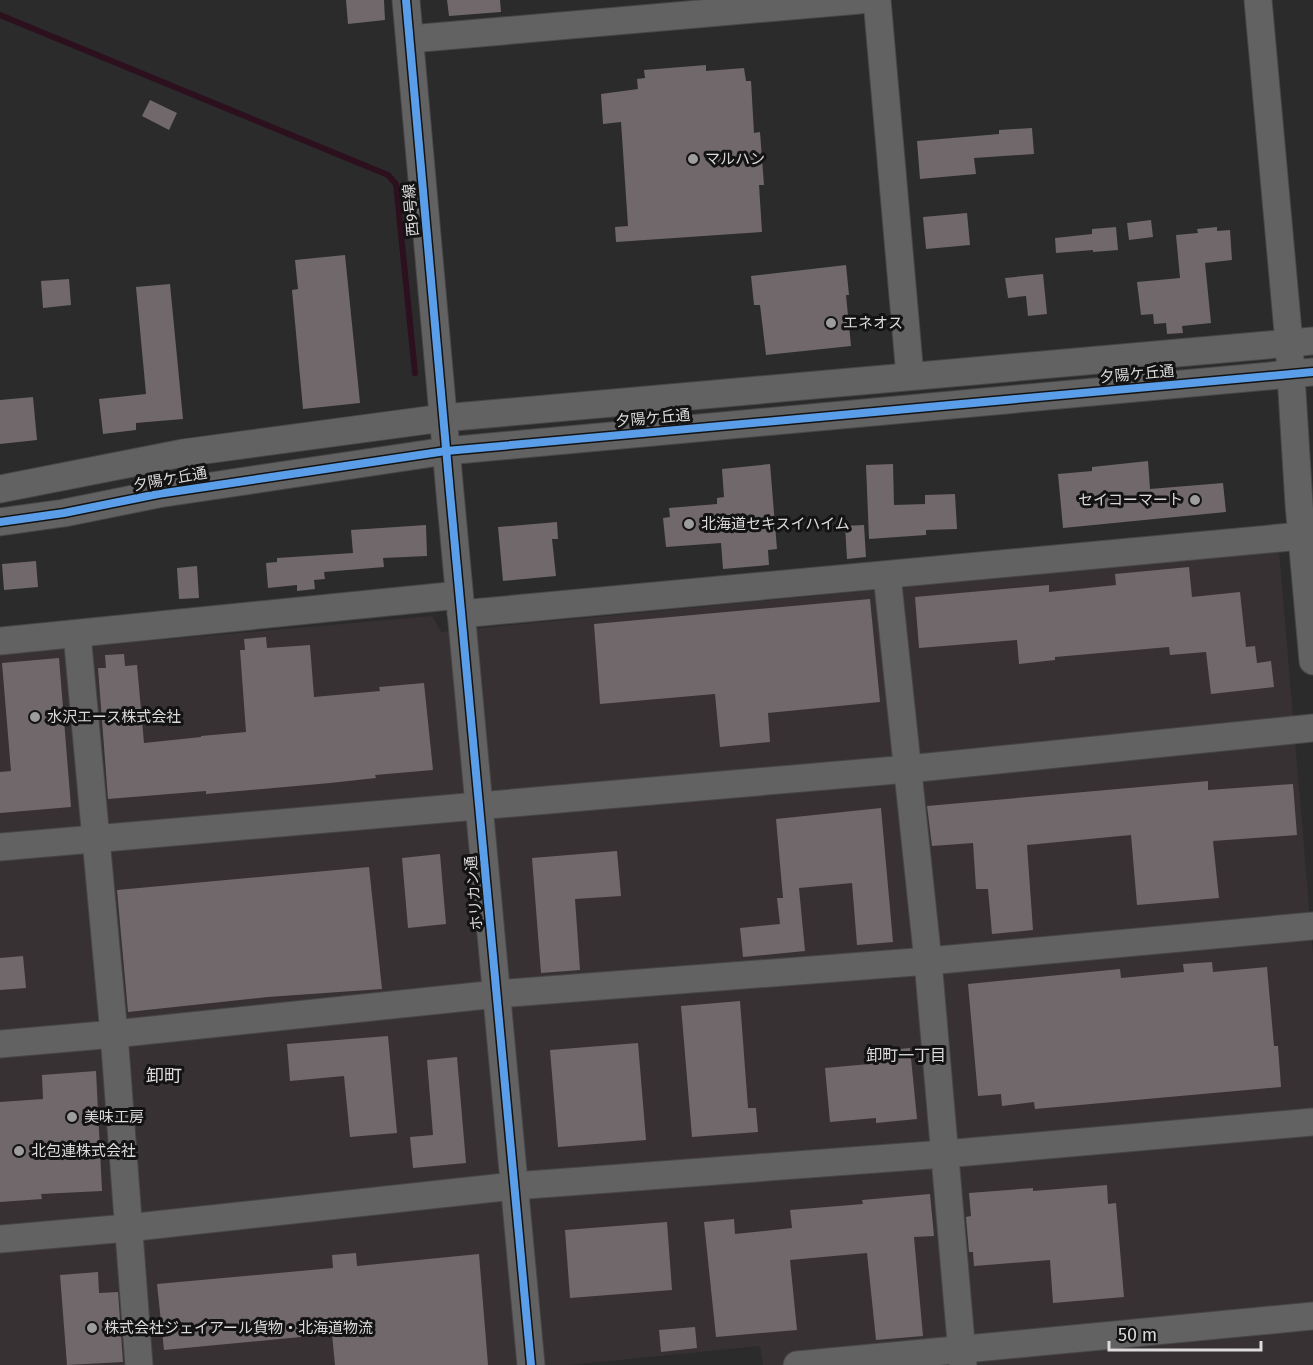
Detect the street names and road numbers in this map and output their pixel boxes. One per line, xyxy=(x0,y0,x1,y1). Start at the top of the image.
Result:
street label: 西9号線 xyxy=(400,183,422,237)
street label: 夕陽ケ丘通 xyxy=(1099,362,1175,386)
street label: 夕陽ケ丘通 xyxy=(615,406,691,430)
street label: 夕陽ケ丘通 xyxy=(131,464,209,494)
street label: ホリカン通 xyxy=(462,855,486,931)

